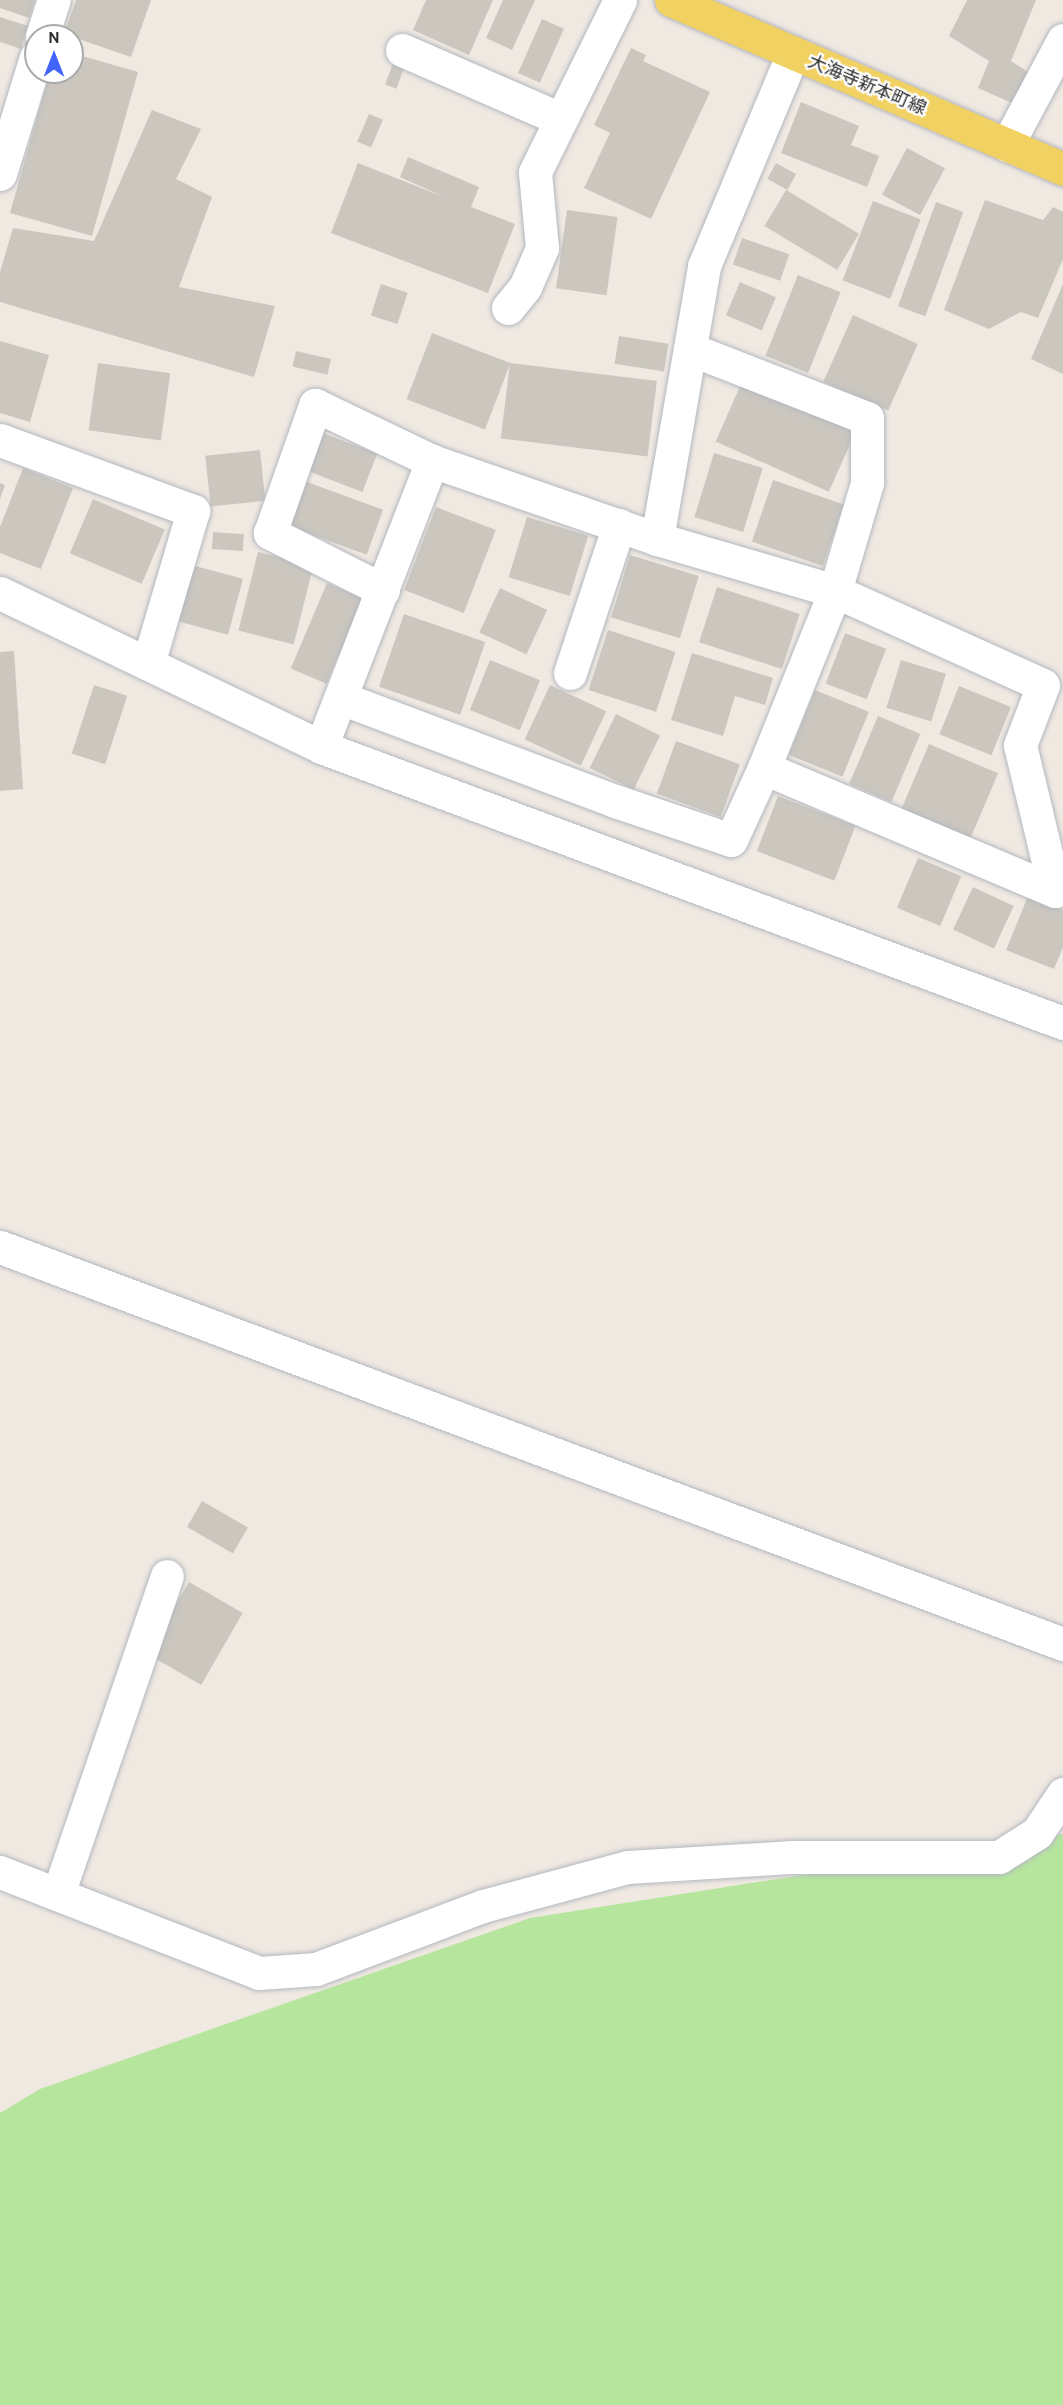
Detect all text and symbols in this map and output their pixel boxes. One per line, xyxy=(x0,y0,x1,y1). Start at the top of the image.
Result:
north arrow xyxy=(24,24,84,84)
text: N xyxy=(48,28,60,47)
street label: 大海寺新本町線 xyxy=(805,50,929,120)

